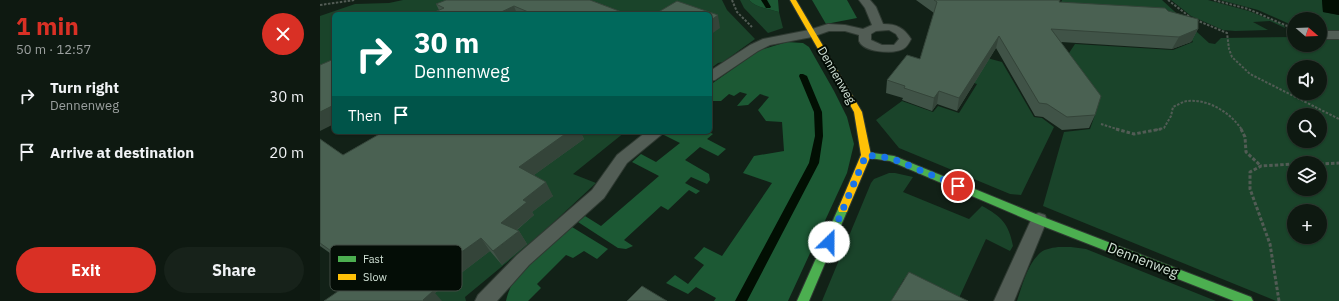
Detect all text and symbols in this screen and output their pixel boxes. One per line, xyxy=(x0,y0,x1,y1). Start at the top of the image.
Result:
text: 1 min xyxy=(16,10,79,42)
north arrow xyxy=(1287,12,1327,52)
map controls xyxy=(1287,12,1327,244)
button: close xyxy=(262,13,304,55)
text: 30 m xyxy=(414,24,479,61)
icon: right xyxy=(348,28,400,80)
text: 50 m · 12:57 xyxy=(16,41,91,58)
street label: Dennenweg xyxy=(815,44,860,107)
text: Dennenweg xyxy=(414,60,510,83)
button: sound xyxy=(1287,60,1327,100)
text: Turn right xyxy=(50,78,119,97)
icon: right xyxy=(16,85,38,107)
text: 30 m xyxy=(269,87,304,106)
text: Dennenweg xyxy=(50,97,119,114)
icon: arrive xyxy=(390,104,412,126)
text: Then xyxy=(348,106,382,125)
button: search xyxy=(1287,108,1327,148)
icon: arrive xyxy=(16,141,38,163)
text: Arrive at destination xyxy=(50,143,194,162)
text: 20 m xyxy=(269,143,304,162)
button: layers xyxy=(1287,156,1327,196)
pin xyxy=(941,169,975,203)
icon: arrive xyxy=(947,175,969,197)
button: + xyxy=(1287,204,1327,244)
position arrow xyxy=(808,221,850,263)
street label: Dennenweg xyxy=(1105,238,1181,282)
legend xyxy=(330,245,462,291)
button: Exit xyxy=(16,247,156,293)
button: Share xyxy=(164,247,304,293)
text: Fast xyxy=(363,252,384,266)
text: Slow xyxy=(363,270,387,284)

